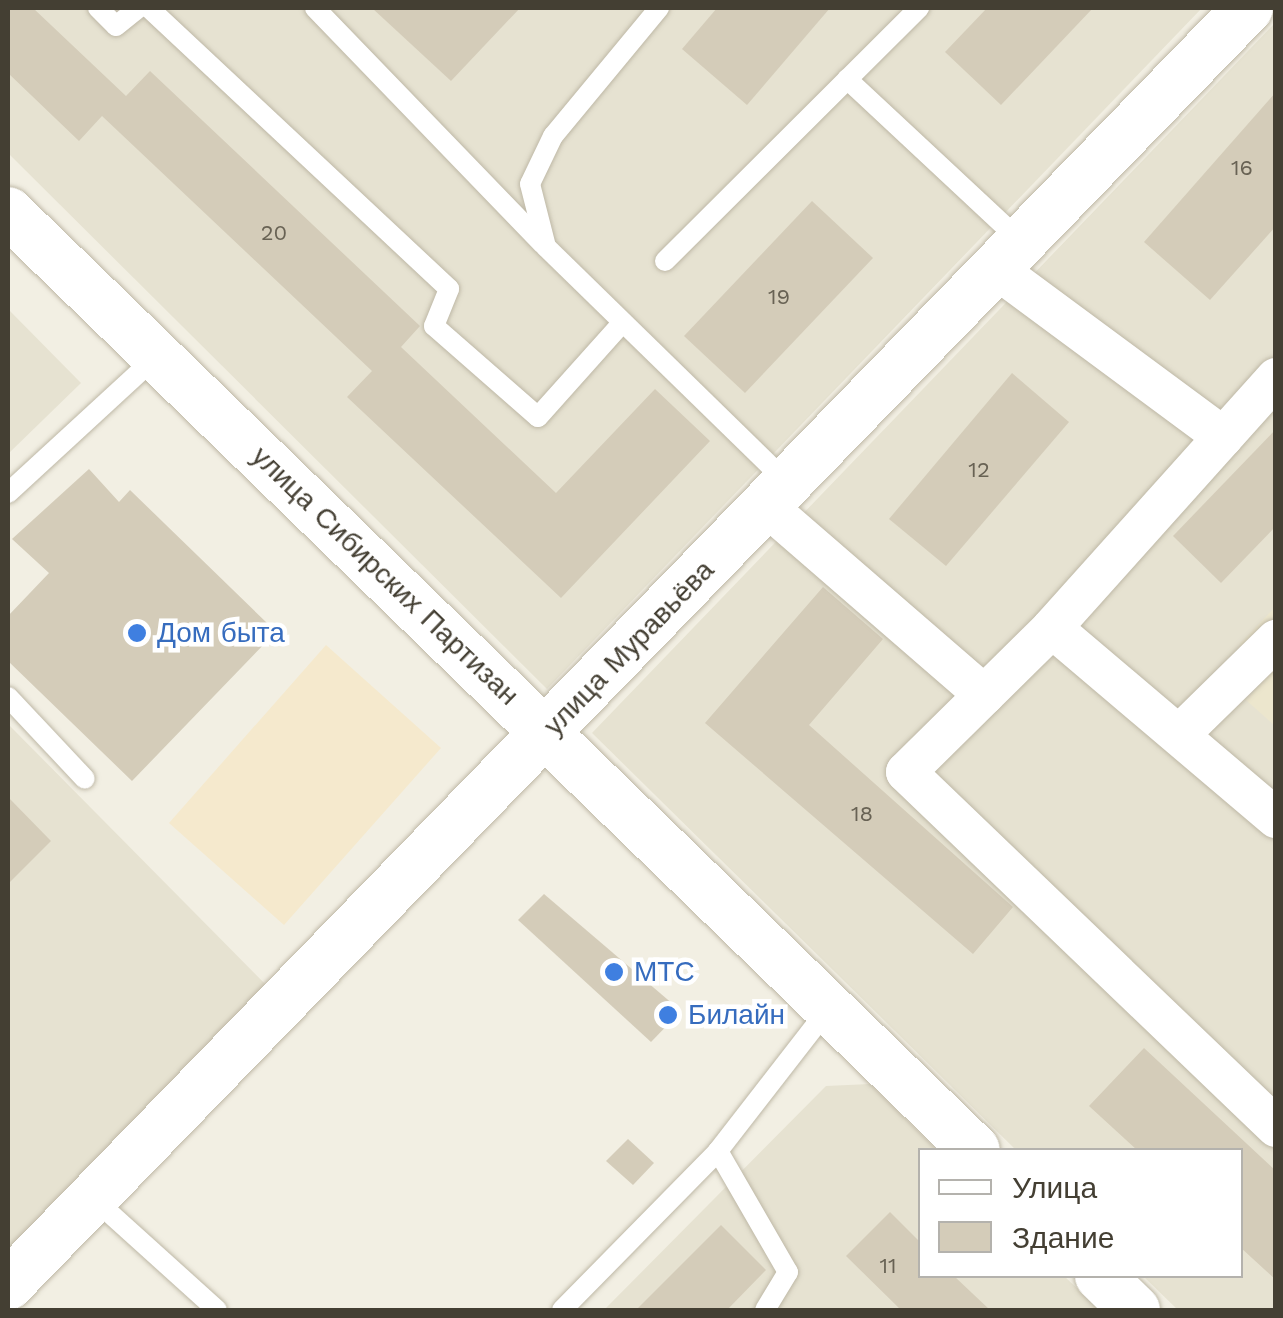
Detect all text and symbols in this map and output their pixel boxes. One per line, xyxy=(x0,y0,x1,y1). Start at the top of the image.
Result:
house number: 16 xyxy=(1231,155,1253,181)
house number: 20 xyxy=(261,220,287,246)
house number: 19 xyxy=(768,284,790,310)
street label: улица Сибирских Партизан xyxy=(245,440,525,712)
house number: 12 xyxy=(968,457,990,483)
street label: улица Муравьёва xyxy=(537,554,721,742)
place label: Дом быта xyxy=(157,616,285,650)
marker: Дом быта xyxy=(126,622,148,644)
house number: 18 xyxy=(851,801,873,827)
place label: МТС xyxy=(634,955,695,989)
marker: МТС xyxy=(603,961,625,983)
place label: Билайн xyxy=(688,998,785,1032)
marker: Билайн xyxy=(657,1004,679,1026)
legend xyxy=(918,1148,1243,1278)
text: Улица xyxy=(1012,1170,1097,1205)
text: Здание xyxy=(1012,1220,1114,1255)
house number: 11 xyxy=(879,1253,897,1279)

